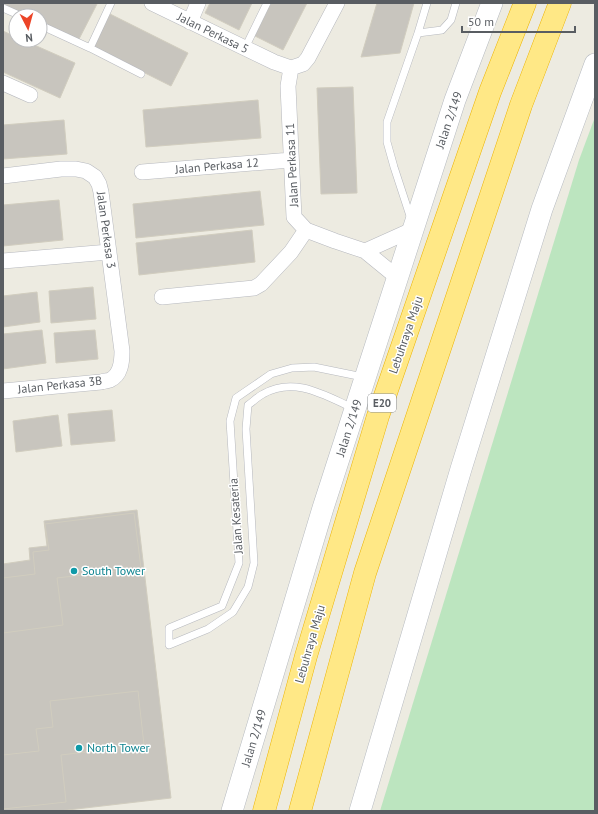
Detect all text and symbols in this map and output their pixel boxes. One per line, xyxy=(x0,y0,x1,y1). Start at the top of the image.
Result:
north arrow xyxy=(8,8,48,48)
street label: Jalan Perkasa 5 xyxy=(174,8,251,56)
scale bar xyxy=(462,8,575,34)
text: 50 m xyxy=(468,14,494,29)
text: N xyxy=(25,31,33,45)
street label: Jalan 2/149 xyxy=(431,89,465,151)
street label: Jalan Perkasa 11 xyxy=(282,123,301,208)
street label: Jalan Perkasa 12 xyxy=(173,154,260,177)
street label: Jalan Perkasa 3 xyxy=(94,189,119,269)
street label: Lebuhraya Maju xyxy=(385,294,426,376)
street label: Jalan Perkasa 3B xyxy=(16,373,103,396)
road number: E20 xyxy=(368,394,396,412)
street label: Jalan 2/149 xyxy=(332,397,365,459)
street label: Jalan Kesateria xyxy=(225,478,246,555)
place label: South Tower xyxy=(82,563,145,578)
marker: South Tower xyxy=(69,566,79,576)
street label: Lebuhraya Maju xyxy=(291,603,328,685)
street label: Jalan 2/149 xyxy=(237,707,269,769)
place label: North Tower xyxy=(87,740,150,755)
marker: North Tower xyxy=(74,743,84,753)

